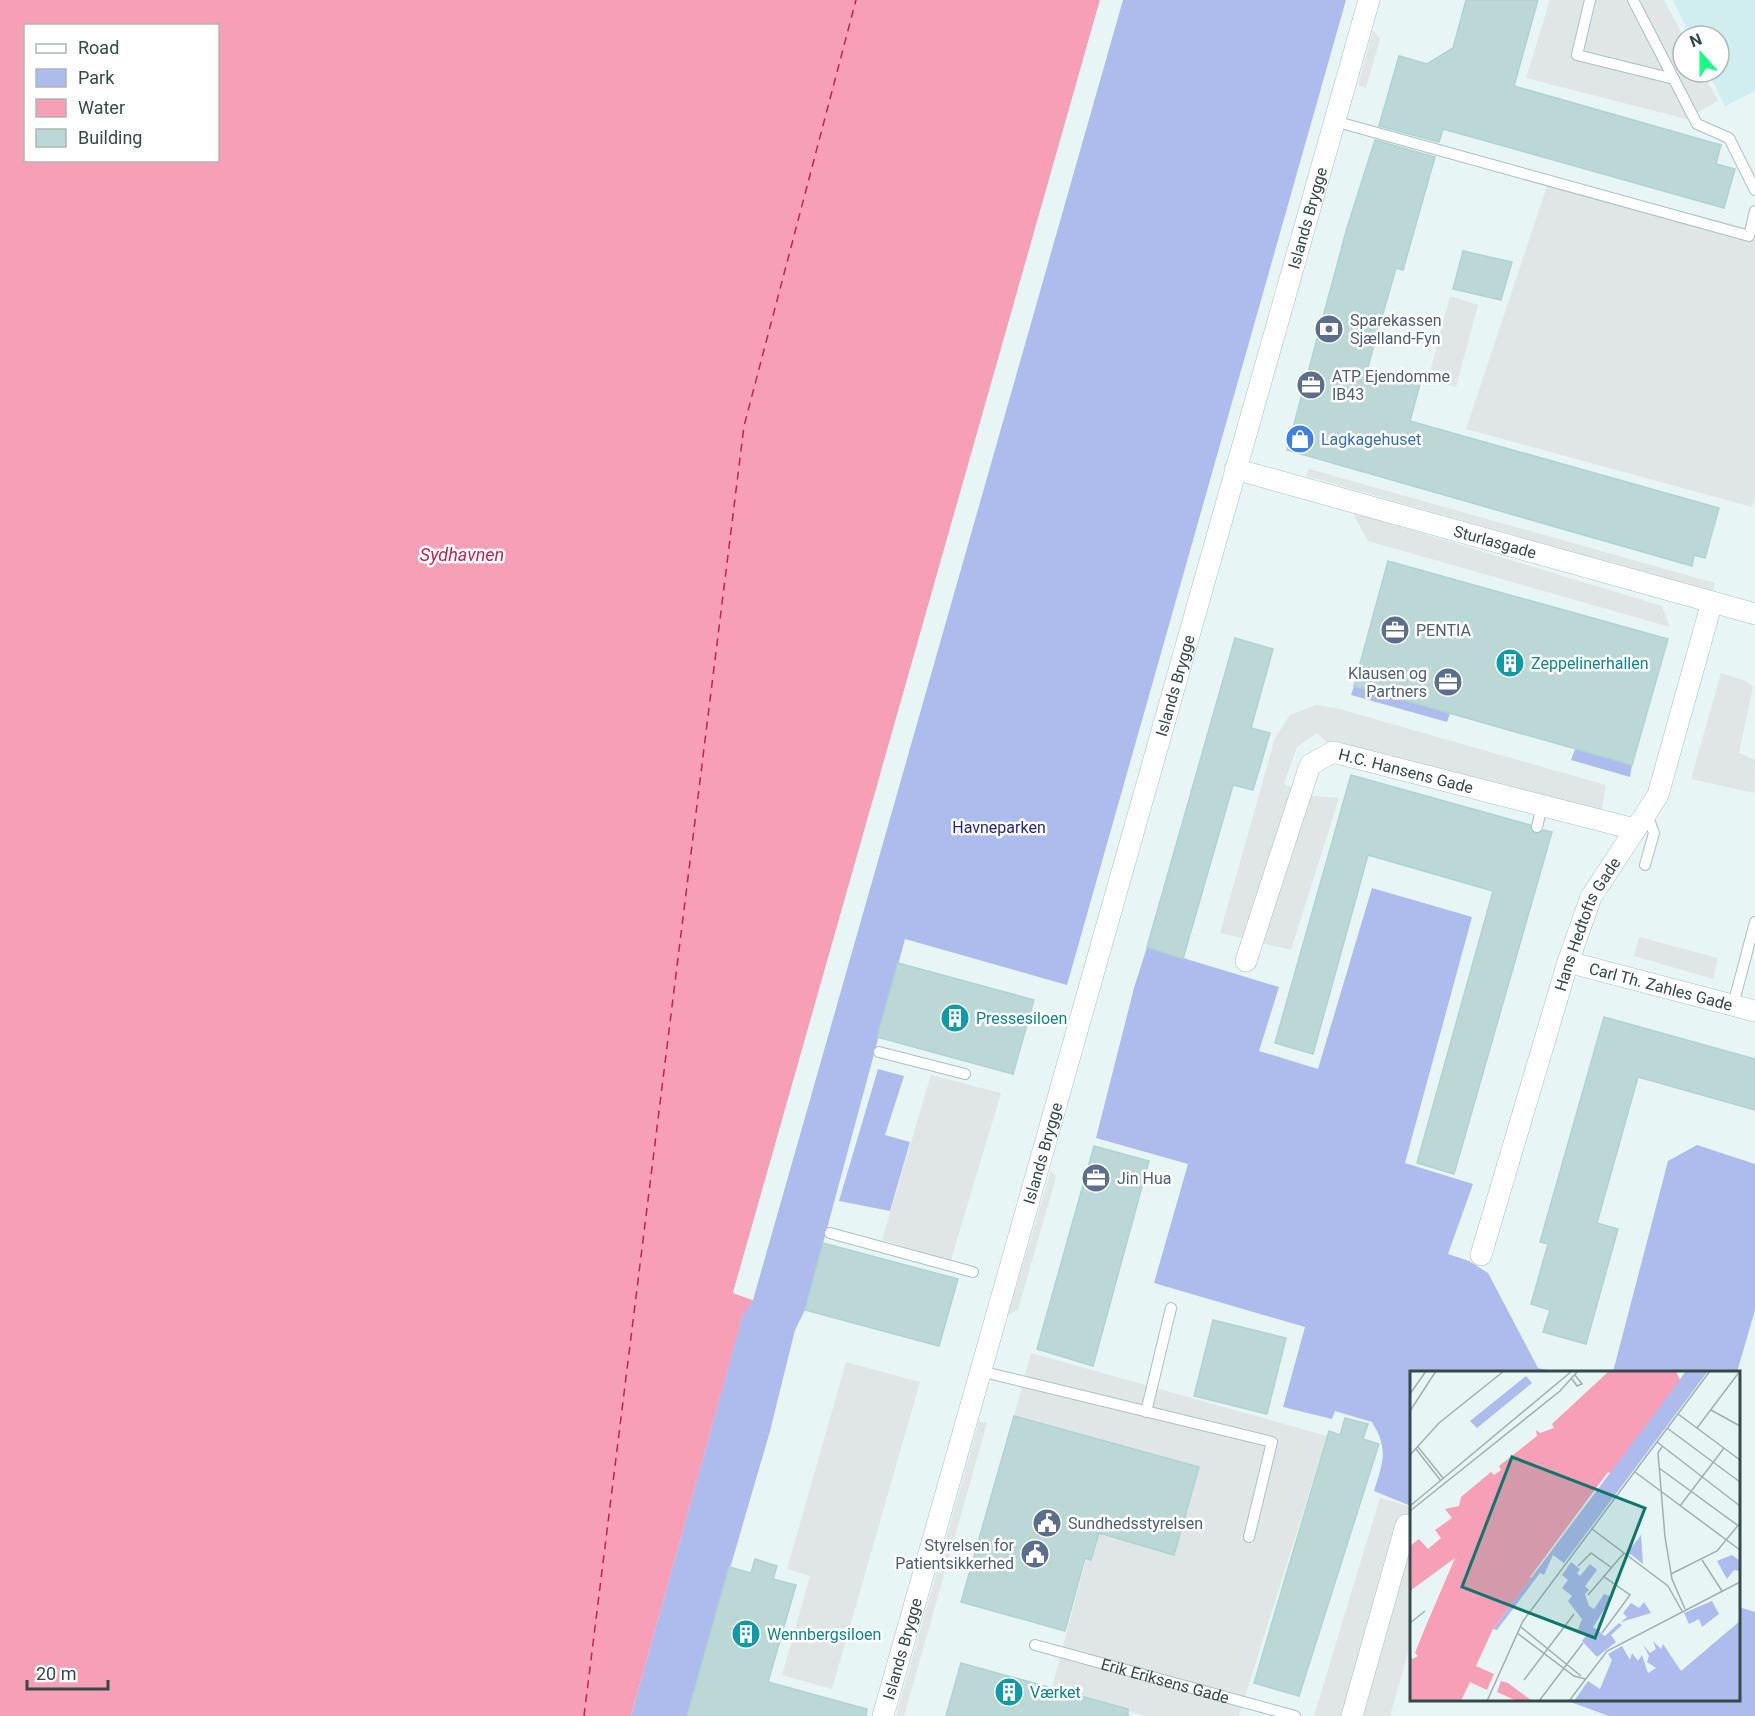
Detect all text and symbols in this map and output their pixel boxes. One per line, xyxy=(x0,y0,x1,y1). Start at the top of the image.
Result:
legend xyxy=(24,24,219,162)
north arrow xyxy=(1671,24,1731,84)
text: N xyxy=(1687,30,1704,51)
text: Road xyxy=(78,37,119,58)
text: Park xyxy=(78,67,115,88)
text: Water xyxy=(78,97,125,118)
text: Building xyxy=(78,127,142,148)
street label: Islands Brygge xyxy=(1284,165,1331,271)
place label: Sparekassen Sjælland-Fyn xyxy=(1350,311,1442,348)
bank icon: Sparekassen Sjælland-Fyn xyxy=(1313,313,1345,345)
place label: ATP Ejendomme IB43 xyxy=(1332,367,1450,404)
office icon: ATP Ejendomme IB43 xyxy=(1295,369,1327,401)
shop icon: Lagkagehuset xyxy=(1284,423,1316,455)
place label: Lagkagehuset xyxy=(1321,430,1421,449)
street label: Sturlasgade xyxy=(1452,521,1539,562)
water label: Sydhavnen xyxy=(420,544,504,565)
office icon: PENTIA xyxy=(1379,614,1411,646)
place label: PENTIA xyxy=(1416,621,1471,640)
street label: Islands Brygge xyxy=(1151,633,1198,739)
building icon: Zeppelinerhallen xyxy=(1494,647,1526,679)
place label: Zeppelinerhallen xyxy=(1531,654,1649,673)
place label: Klausen og Partners xyxy=(1348,664,1427,701)
office icon: Klausen og Partners xyxy=(1432,666,1464,698)
street label: H.C. Hansens Gade xyxy=(1337,744,1475,797)
park label: Havneparken xyxy=(952,818,1046,837)
street label: Hans Hedtofts Gade xyxy=(1550,854,1624,993)
street label: Carl Th. Zahles Gade xyxy=(1587,958,1735,1014)
building icon: Pressesiloen xyxy=(939,1002,971,1034)
place label: Pressesiloen xyxy=(976,1009,1067,1028)
street label: Islands Brygge xyxy=(1019,1100,1066,1206)
office icon: Jin Hua xyxy=(1080,1162,1112,1194)
place label: Jin Hua xyxy=(1117,1169,1171,1188)
inset map xyxy=(1410,1371,1740,1701)
public building icon: Sundhedsstyrelsen xyxy=(1031,1507,1063,1539)
place label: Sundhedsstyrelsen xyxy=(1068,1514,1203,1533)
place label: Styrelsen for Patientsikkerhed xyxy=(895,1536,1015,1573)
public building icon: Styrelsen for Patientsikkerhed xyxy=(1019,1538,1051,1570)
street label: Islands Brygge xyxy=(879,1596,925,1702)
building icon: Wennbergsiloen xyxy=(730,1618,762,1650)
place label: Wennbergsiloen xyxy=(767,1625,881,1644)
scale bar xyxy=(27,1653,108,1691)
street label: Erik Eriksens Gade xyxy=(1099,1654,1231,1707)
text: 20 m xyxy=(36,1663,76,1684)
building icon: Værket xyxy=(993,1676,1025,1708)
place label: Værket xyxy=(1030,1683,1081,1702)

